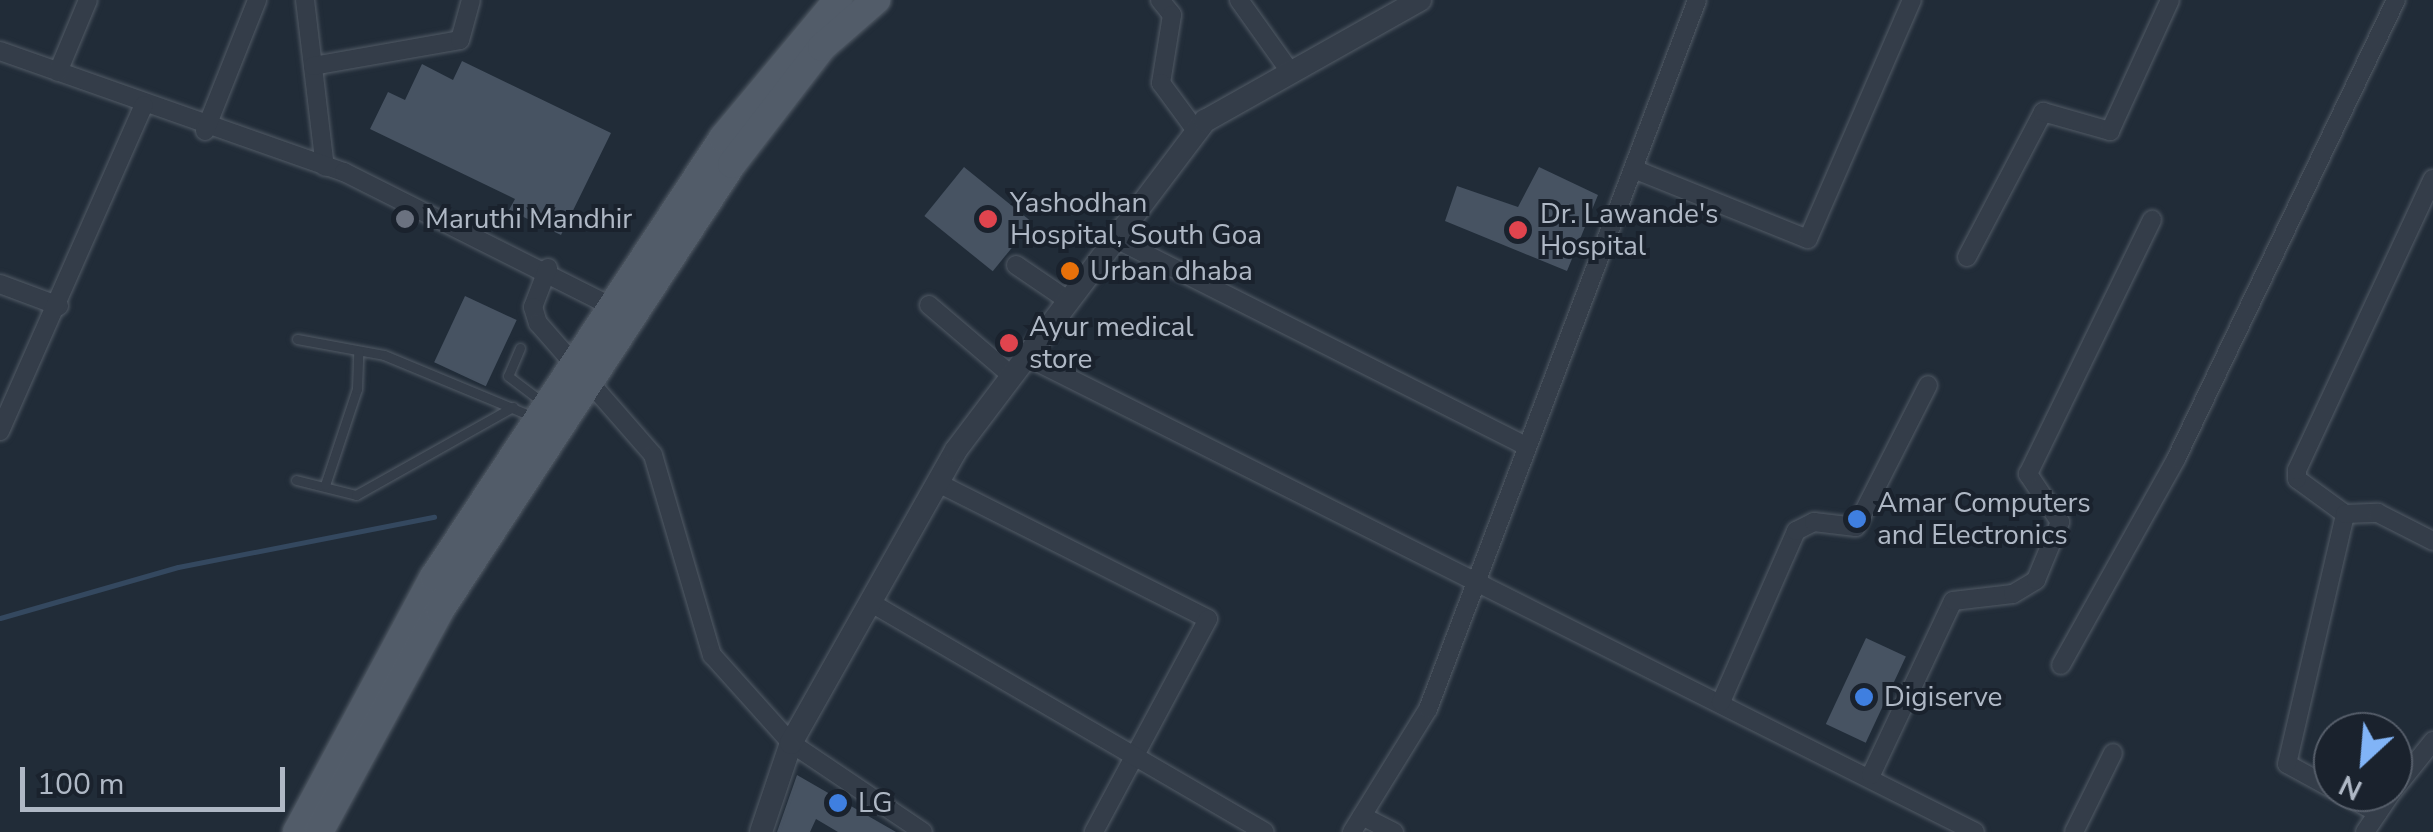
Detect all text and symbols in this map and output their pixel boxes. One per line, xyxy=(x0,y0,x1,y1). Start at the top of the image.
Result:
place label: Yashodhan Hospital, South Goa xyxy=(1010,186,1262,252)
place label: Dr. Lawande's Hospital xyxy=(1540,197,1719,263)
place label: Maruthi Mandhir xyxy=(425,202,632,236)
marker: Yashodhan Hospital, South Goa xyxy=(975,206,1001,232)
marker: Maruthi Mandhir xyxy=(394,208,416,230)
marker: Dr. Lawande's Hospital xyxy=(1505,217,1531,243)
place label: Urban dhaba xyxy=(1090,254,1253,288)
marker: Urban dhaba xyxy=(1059,260,1081,282)
place label: Ayur medical store xyxy=(1029,310,1194,376)
marker: Ayur medical store xyxy=(998,332,1020,354)
place label: Amar Computers and Electronics xyxy=(1877,486,2091,552)
marker: Amar Computers and Electronics xyxy=(1846,508,1868,530)
place label: Digiserve xyxy=(1884,680,2003,714)
marker: Digiserve xyxy=(1853,686,1875,708)
north arrow xyxy=(2313,712,2413,812)
scale bar xyxy=(25,747,290,809)
text: 100 m xyxy=(37,764,124,805)
text: N xyxy=(2333,765,2368,809)
place label: LG xyxy=(858,786,893,820)
marker: LG xyxy=(827,792,849,814)

